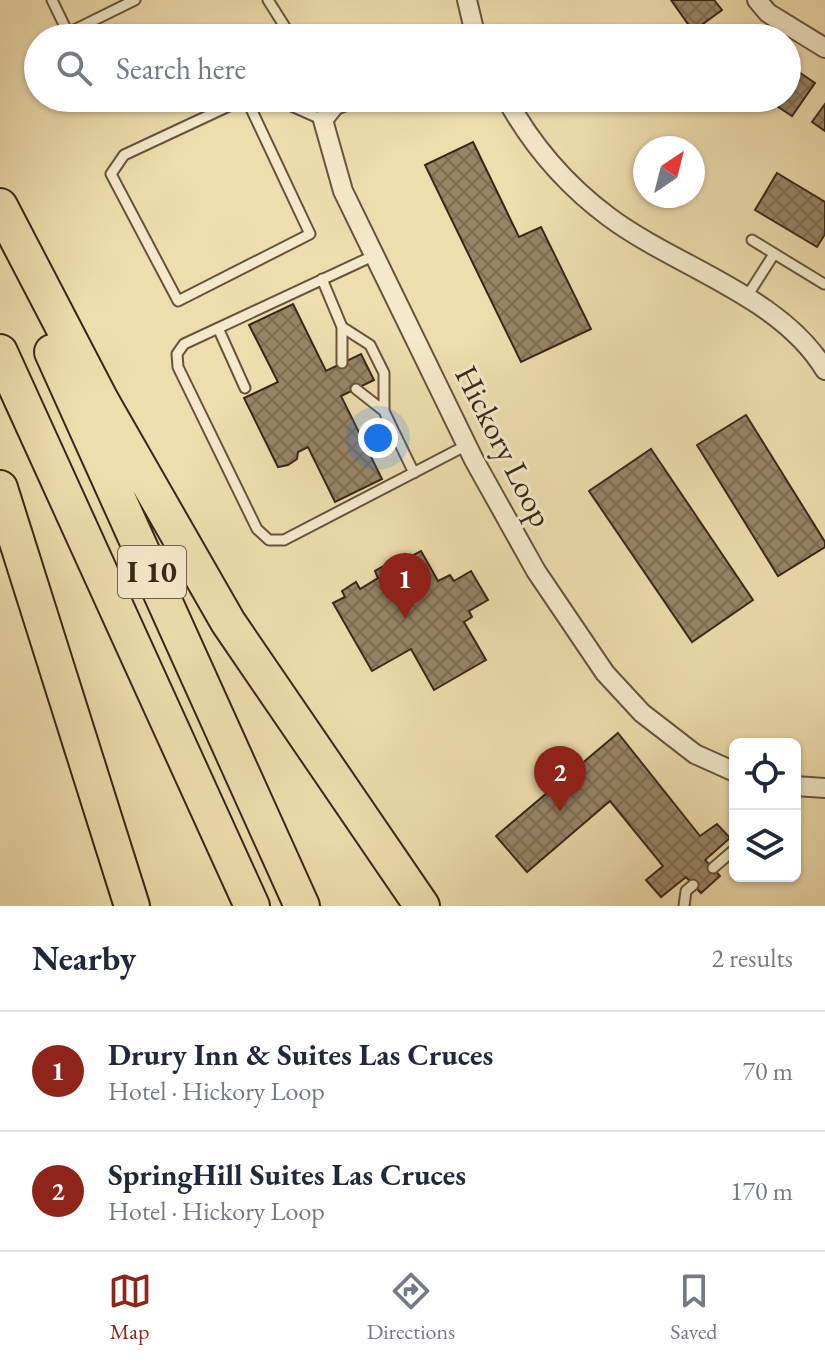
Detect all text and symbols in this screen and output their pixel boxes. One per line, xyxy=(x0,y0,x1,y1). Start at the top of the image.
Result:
search box xyxy=(24,24,801,112)
icon: search xyxy=(52,46,96,90)
text: Search here xyxy=(116,49,246,88)
north arrow xyxy=(633,136,705,208)
street label: Hickory Loop xyxy=(445,358,563,534)
your location xyxy=(358,418,398,458)
road number: I 10 xyxy=(118,546,186,598)
pin: 1 xyxy=(379,553,431,619)
map controls xyxy=(729,738,801,882)
button: locate xyxy=(729,738,801,810)
pin: 2 xyxy=(534,746,586,812)
button: layers xyxy=(729,810,801,882)
text: Nearby xyxy=(32,936,136,980)
text: 2 results xyxy=(712,941,793,975)
text: Drury Inn & Suites Las Cruces xyxy=(108,1035,493,1074)
text: 1 xyxy=(51,1054,65,1088)
text: 70 m xyxy=(743,1054,793,1088)
text: Hotel · Hickory Loop xyxy=(108,1074,325,1108)
text: SpringHill Suites Las Cruces xyxy=(108,1155,466,1194)
text: 2 xyxy=(51,1174,65,1208)
text: 170 m xyxy=(730,1174,793,1208)
text: Hotel · Hickory Loop xyxy=(108,1194,325,1228)
tab: Map xyxy=(108,1269,152,1346)
tab: Directions xyxy=(367,1269,455,1346)
tab: Saved xyxy=(670,1269,717,1346)

